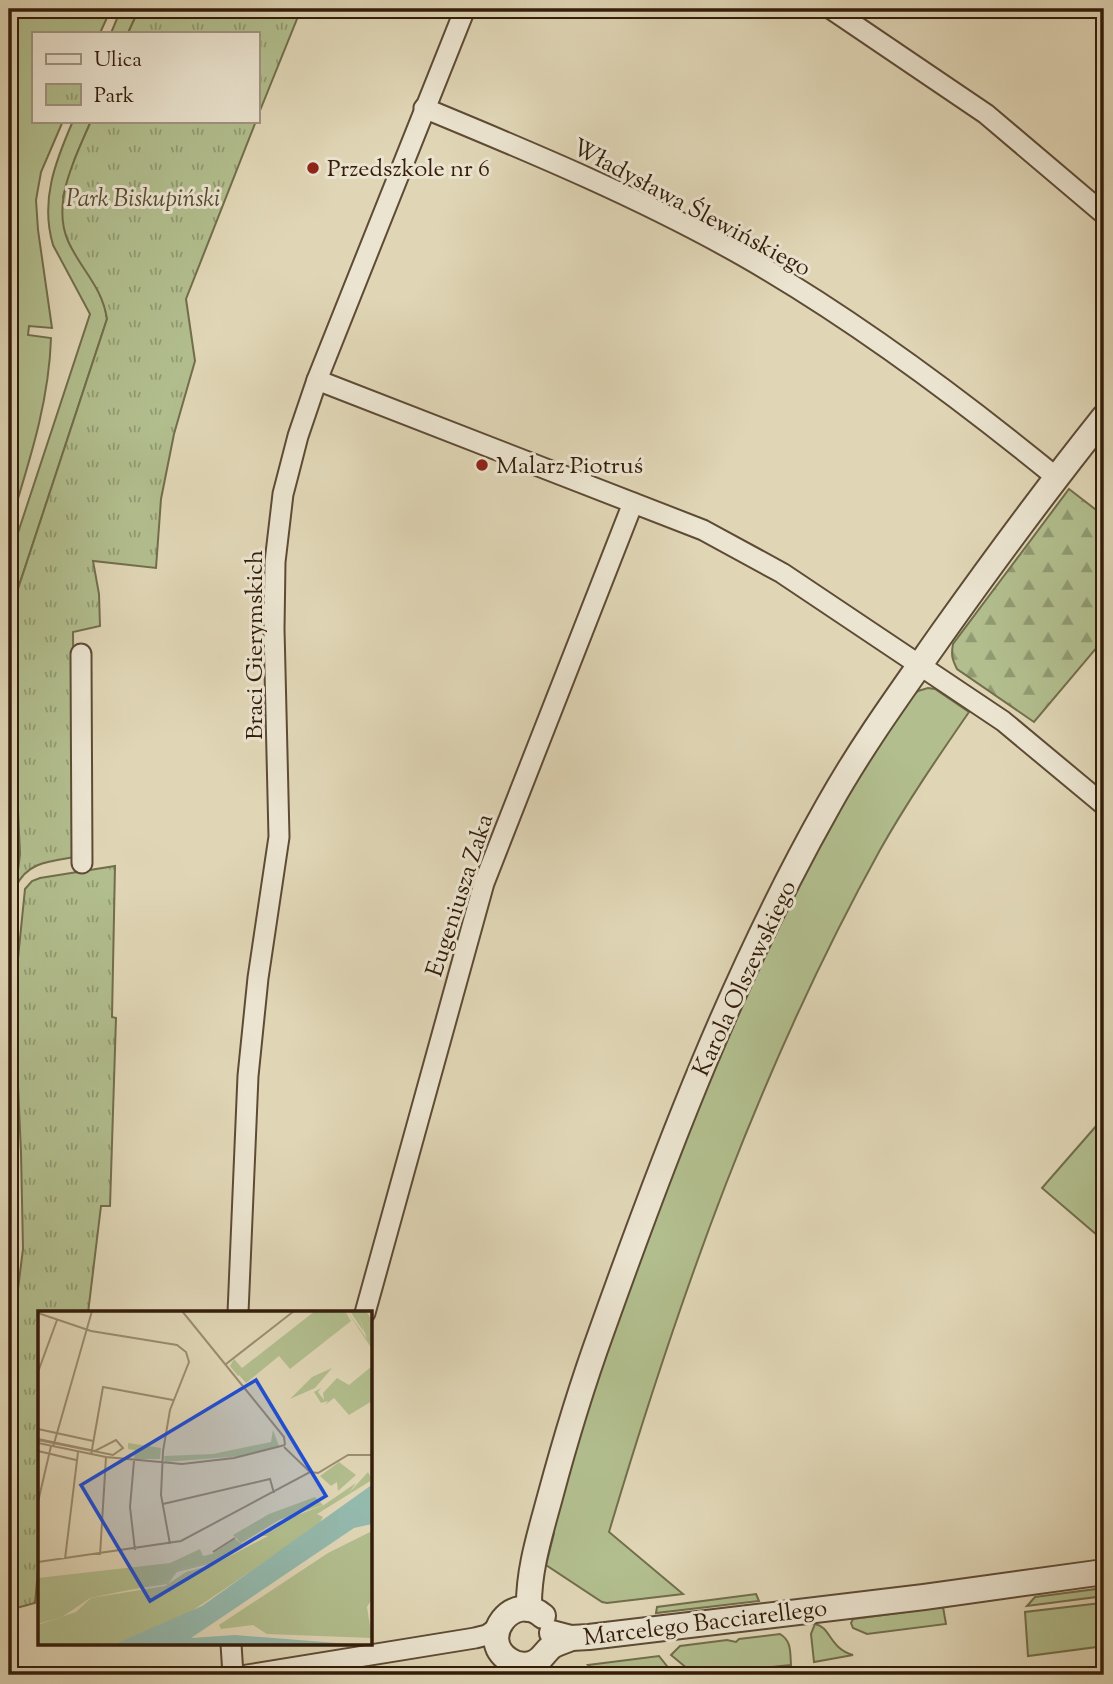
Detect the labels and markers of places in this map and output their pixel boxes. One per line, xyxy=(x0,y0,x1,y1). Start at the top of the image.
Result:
place label: Przedszkole nr 6 xyxy=(327,153,490,187)
marker: Przedszkole nr 6 xyxy=(305,160,321,176)
place label: Malarz Piotruś xyxy=(496,450,643,484)
marker: Malarz Piotruś xyxy=(474,457,490,473)

